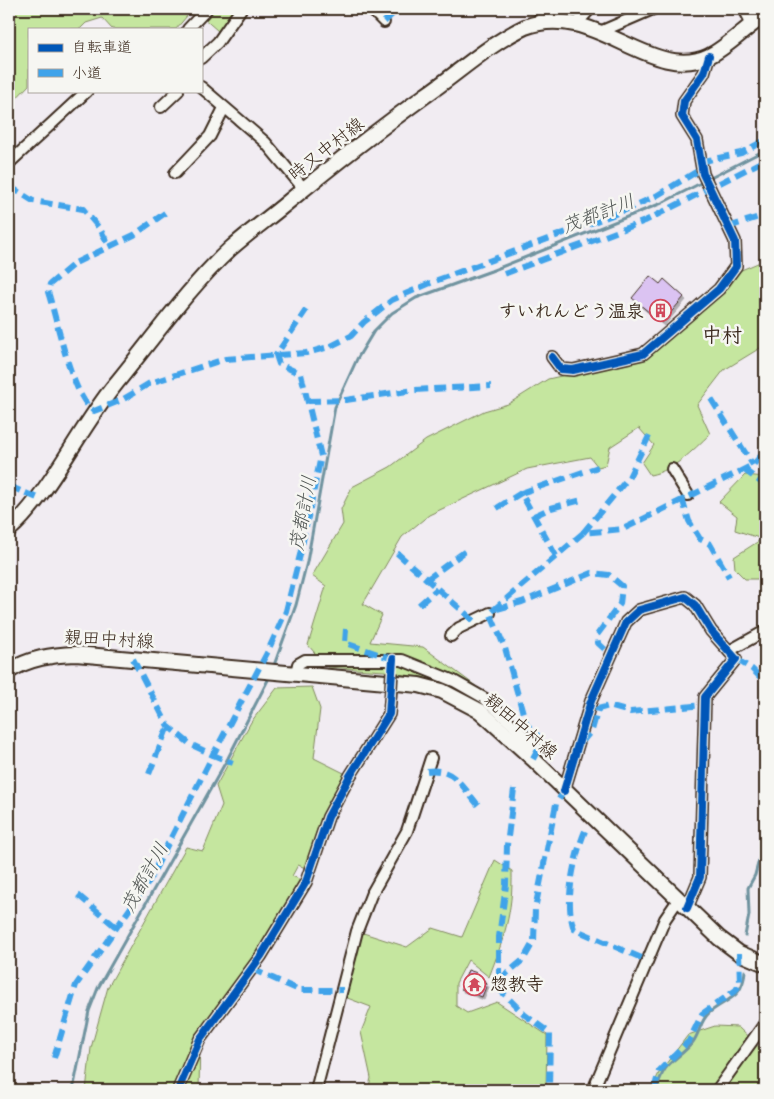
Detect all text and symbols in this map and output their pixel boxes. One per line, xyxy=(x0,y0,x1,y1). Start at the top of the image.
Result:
legend xyxy=(28,28,202,92)
text: 自転車道 xyxy=(72,38,132,57)
text: 小道 xyxy=(72,64,102,83)
street label: 時又中村線 xyxy=(284,113,369,186)
water label: 茂都計川 xyxy=(559,189,638,239)
building icon: すいれんどう温泉 xyxy=(648,299,672,323)
place label: すいれんどう温泉 xyxy=(499,300,644,323)
district label: 中村 xyxy=(702,323,742,348)
water label: 茂都計川 xyxy=(285,474,321,553)
street label: 親田中村線 xyxy=(63,626,155,653)
street label: 親田中村線 xyxy=(479,688,562,765)
water label: 茂都計川 xyxy=(116,838,174,917)
temple icon: 惣教寺 xyxy=(462,972,486,996)
place label: 惣教寺 xyxy=(490,973,544,996)

